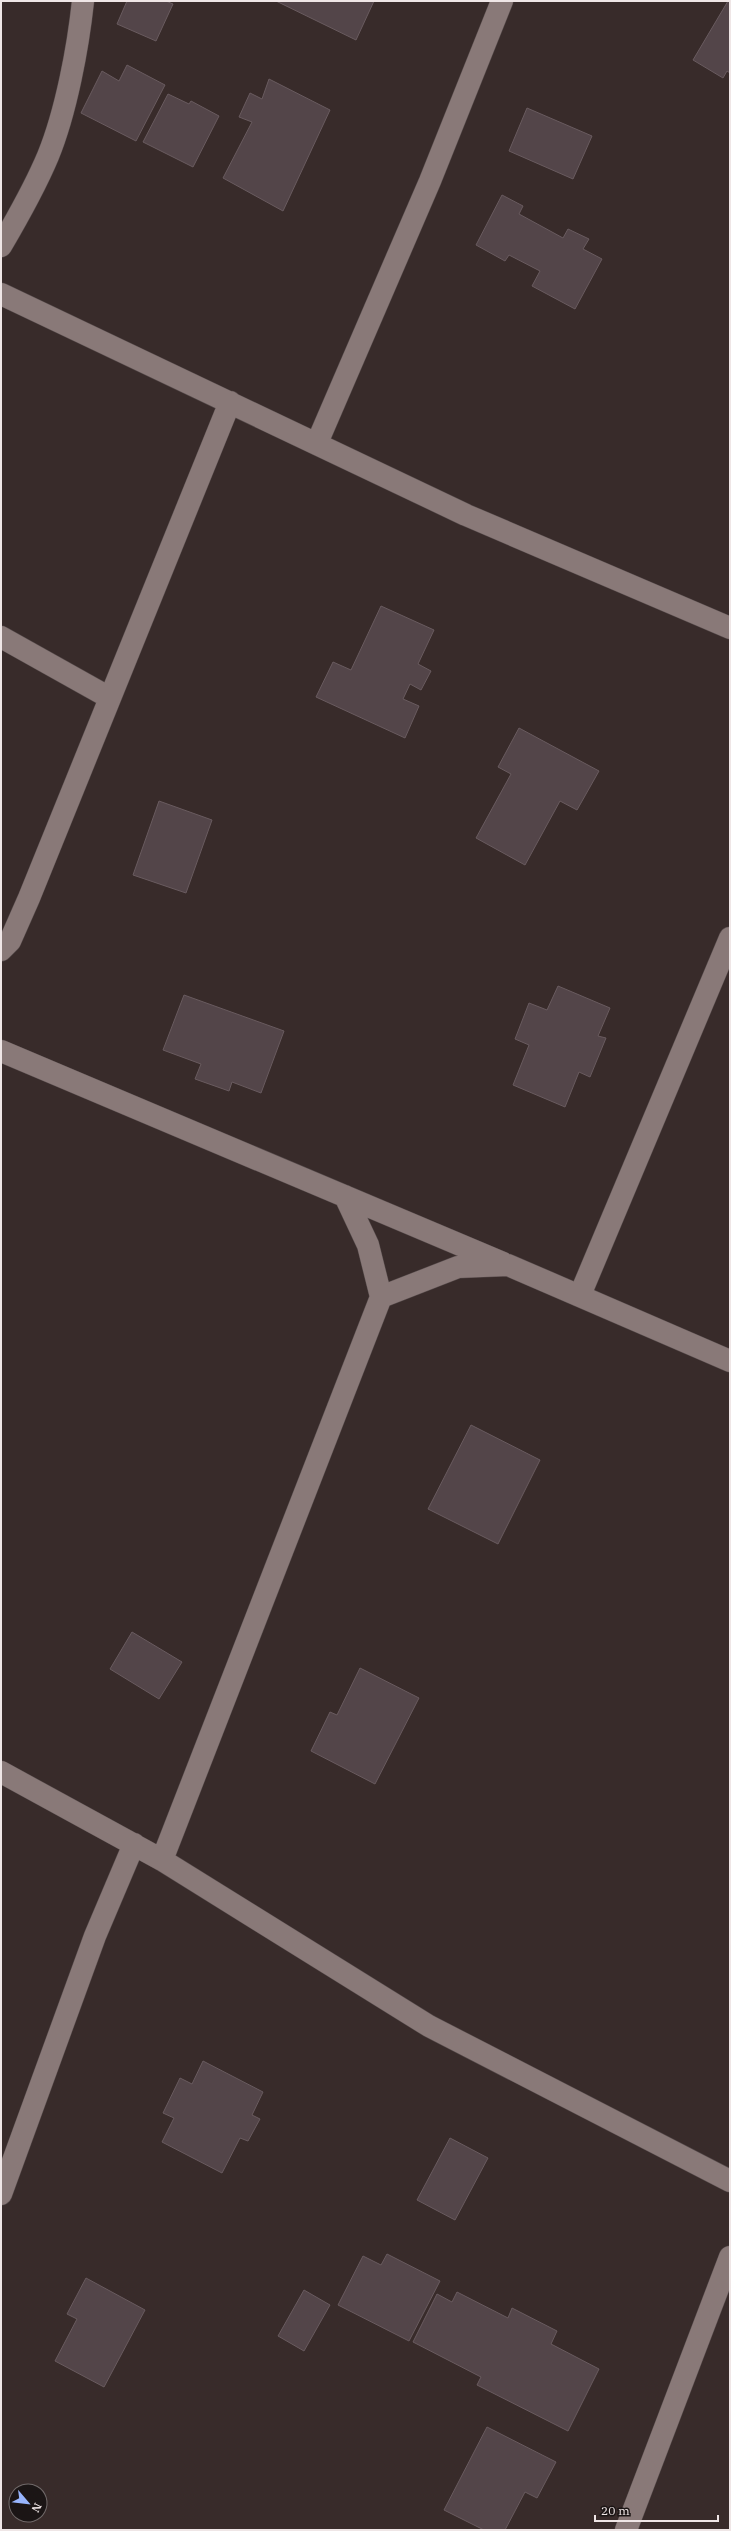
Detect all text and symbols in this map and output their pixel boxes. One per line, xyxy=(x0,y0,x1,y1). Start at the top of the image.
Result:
north arrow xyxy=(8,2483,48,2523)
scale bar xyxy=(595,2497,718,2523)
text: N xyxy=(28,2501,45,2515)
text: 20 m xyxy=(601,2503,630,2518)

